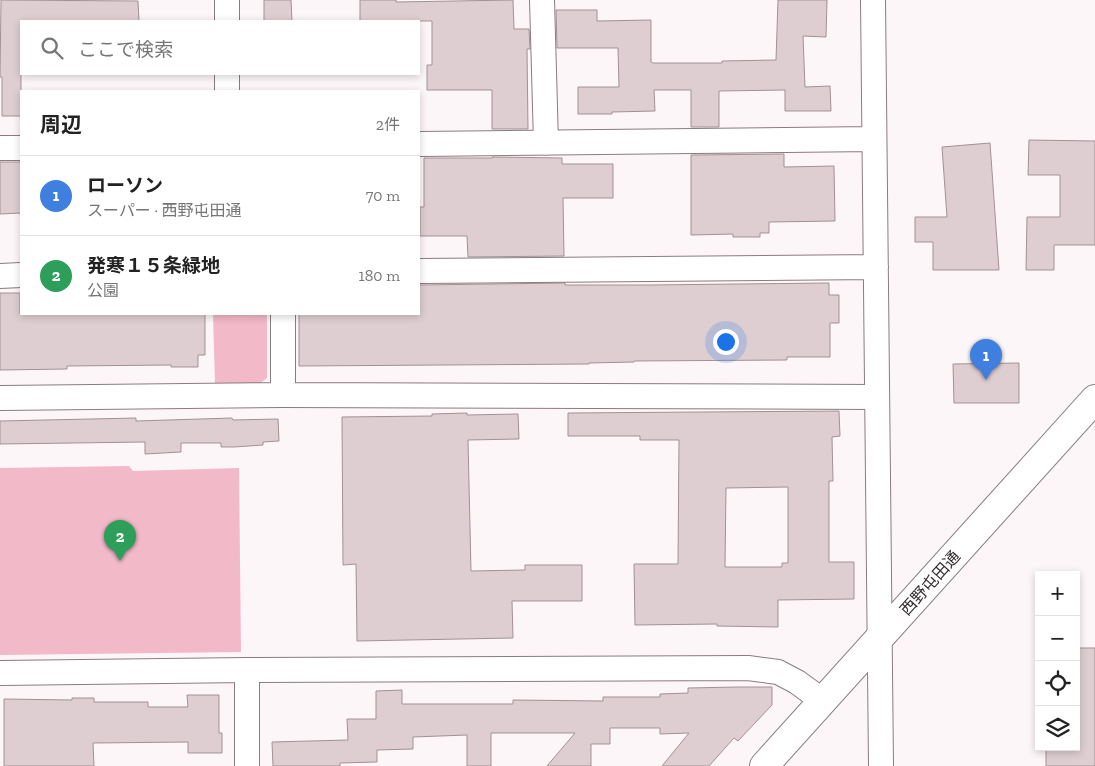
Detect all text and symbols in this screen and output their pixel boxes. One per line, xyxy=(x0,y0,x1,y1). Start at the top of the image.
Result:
search box xyxy=(20,20,420,75)
icon: search xyxy=(38,34,66,62)
text: ここで検索 xyxy=(78,38,173,61)
text: 周辺 xyxy=(40,112,82,137)
text: 2件 xyxy=(376,115,400,134)
text: ローソン xyxy=(87,174,163,197)
text: 1 xyxy=(53,186,59,205)
text: 70 m xyxy=(366,186,400,205)
text: スーパー · 西野屯田通 xyxy=(87,201,242,220)
text: 発寒１５条緑地 xyxy=(87,254,220,277)
text: 2 xyxy=(52,266,60,285)
text: 180 m xyxy=(359,266,400,285)
text: 公園 xyxy=(87,281,119,300)
your location xyxy=(713,329,739,355)
pin: 1 xyxy=(970,339,1002,380)
pin: 2 xyxy=(104,520,136,561)
street label: 西野屯田通 xyxy=(896,547,964,619)
map controls xyxy=(1035,571,1080,751)
button: + xyxy=(1035,571,1080,616)
button: − xyxy=(1035,616,1080,661)
button: locate xyxy=(1035,661,1080,706)
button: layers xyxy=(1035,706,1080,751)

